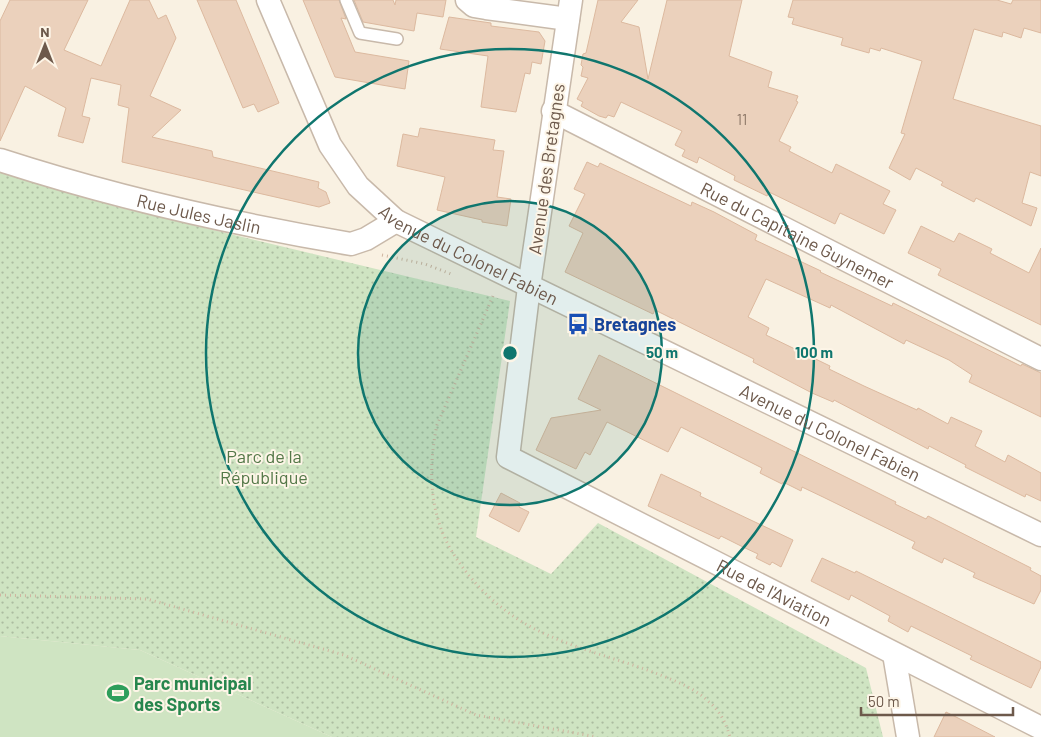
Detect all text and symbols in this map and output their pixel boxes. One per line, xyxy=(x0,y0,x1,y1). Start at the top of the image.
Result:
north arrow xyxy=(20,20,70,70)
text: N xyxy=(40,23,50,40)
street label: Avenue des Bretagnes xyxy=(523,82,569,256)
house number: 11 xyxy=(737,110,747,128)
street label: Rue du Capitaine Guynemer xyxy=(697,177,898,294)
street label: Rue Jules Jaslin xyxy=(135,189,263,238)
street label: Avenue du Colonel Fabien xyxy=(374,200,562,309)
bus stop icon: Bretagnes xyxy=(565,311,591,337)
place label: Bretagnes xyxy=(594,313,676,335)
text: 50 m xyxy=(646,343,678,361)
text: 100 m xyxy=(795,343,833,361)
centre of rings xyxy=(501,344,519,362)
street label: Avenue du Colonel Fabien xyxy=(736,379,924,486)
park label: Parc de la République xyxy=(220,445,308,488)
street label: Rue de l'Aviation xyxy=(713,554,835,631)
place label: Parc municipal des Sports xyxy=(134,672,252,715)
sports icon: Parc municipal des Sports xyxy=(105,680,131,706)
scale bar xyxy=(861,684,1014,716)
text: 50 m xyxy=(868,692,900,710)

